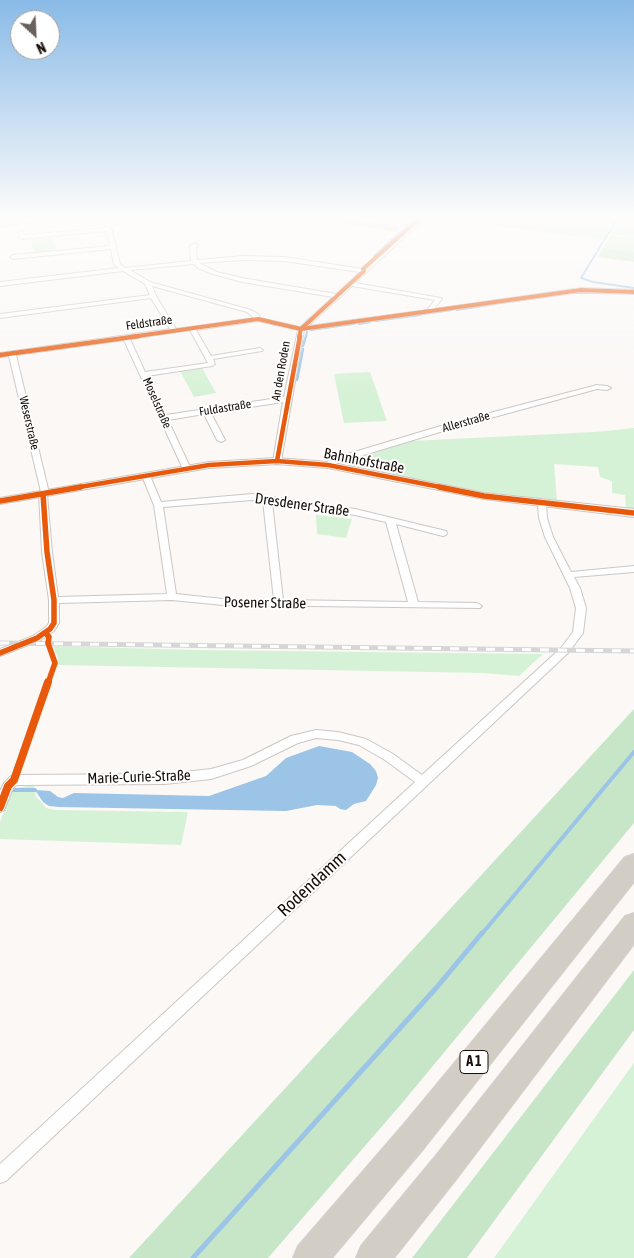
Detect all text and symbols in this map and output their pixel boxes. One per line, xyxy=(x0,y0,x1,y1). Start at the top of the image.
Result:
north arrow xyxy=(10,10,60,60)
text: N xyxy=(34,39,48,57)
street label: Feldstraße xyxy=(125,313,173,333)
street label: An den Roden xyxy=(269,340,293,402)
street label: Moselstraße xyxy=(139,375,175,431)
street label: Weserstraße xyxy=(16,395,42,451)
street label: Fuldastraße xyxy=(198,397,252,419)
street label: Allerstraße xyxy=(441,408,491,436)
street label: Bahnhofstraße xyxy=(322,444,406,478)
street label: Dresdener Straße xyxy=(254,489,350,521)
street label: Posener Straße xyxy=(224,593,306,613)
street label: Marie-Curie-Straße xyxy=(87,766,191,788)
street label: Rodendamm xyxy=(273,847,351,921)
road number: A 1 xyxy=(460,1050,488,1074)

